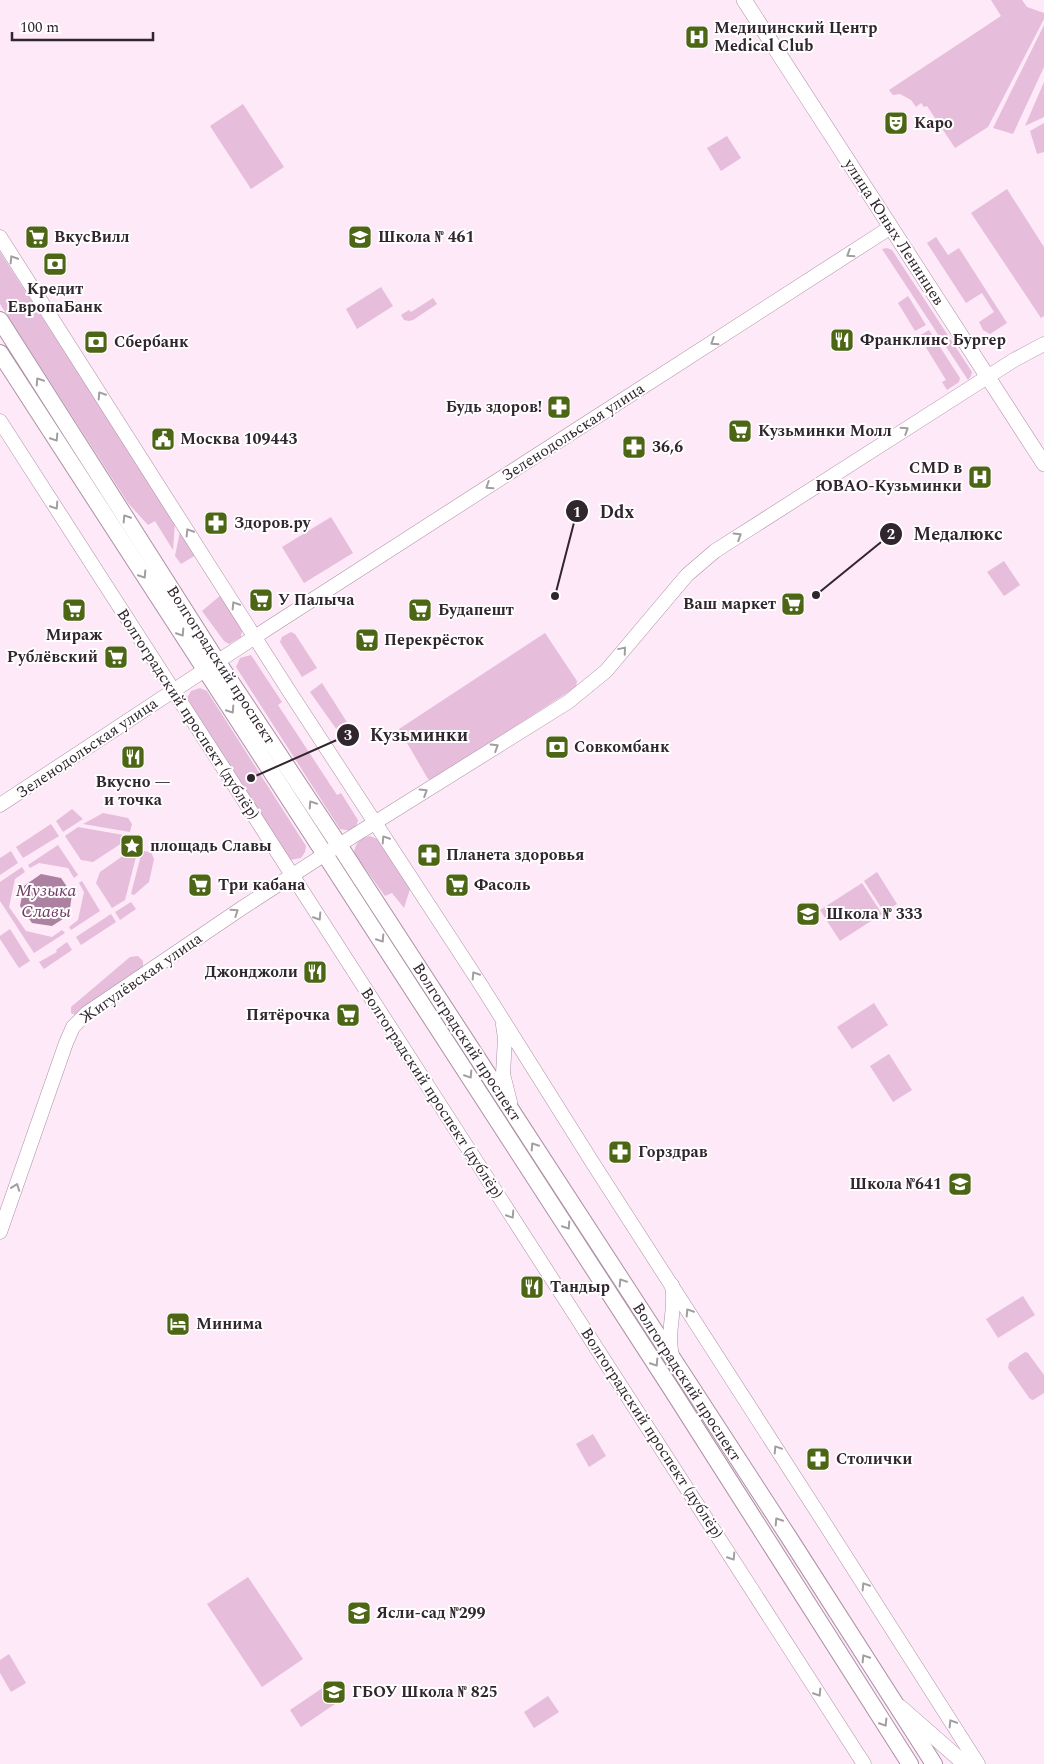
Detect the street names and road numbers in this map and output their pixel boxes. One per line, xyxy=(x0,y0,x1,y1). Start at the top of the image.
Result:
street label: улица Юных Ленинцев xyxy=(837,153,950,310)
street label: Зеленодольская улица xyxy=(497,377,649,487)
street label: Волгоградский проспект xyxy=(160,581,282,749)
street label: Волгоградский проспект (дублёр) xyxy=(111,604,265,824)
street label: Зеленодольская улица xyxy=(11,691,163,804)
street label: Жигулёвская улица xyxy=(75,927,207,1029)
street label: Волгоградский проспект xyxy=(406,958,528,1126)
street label: Волгоградский проспект (дублёр) xyxy=(355,983,509,1203)
street label: Волгоградский проспект xyxy=(626,1298,748,1466)
street label: Волгоградский проспект (дублёр) xyxy=(575,1323,729,1543)

